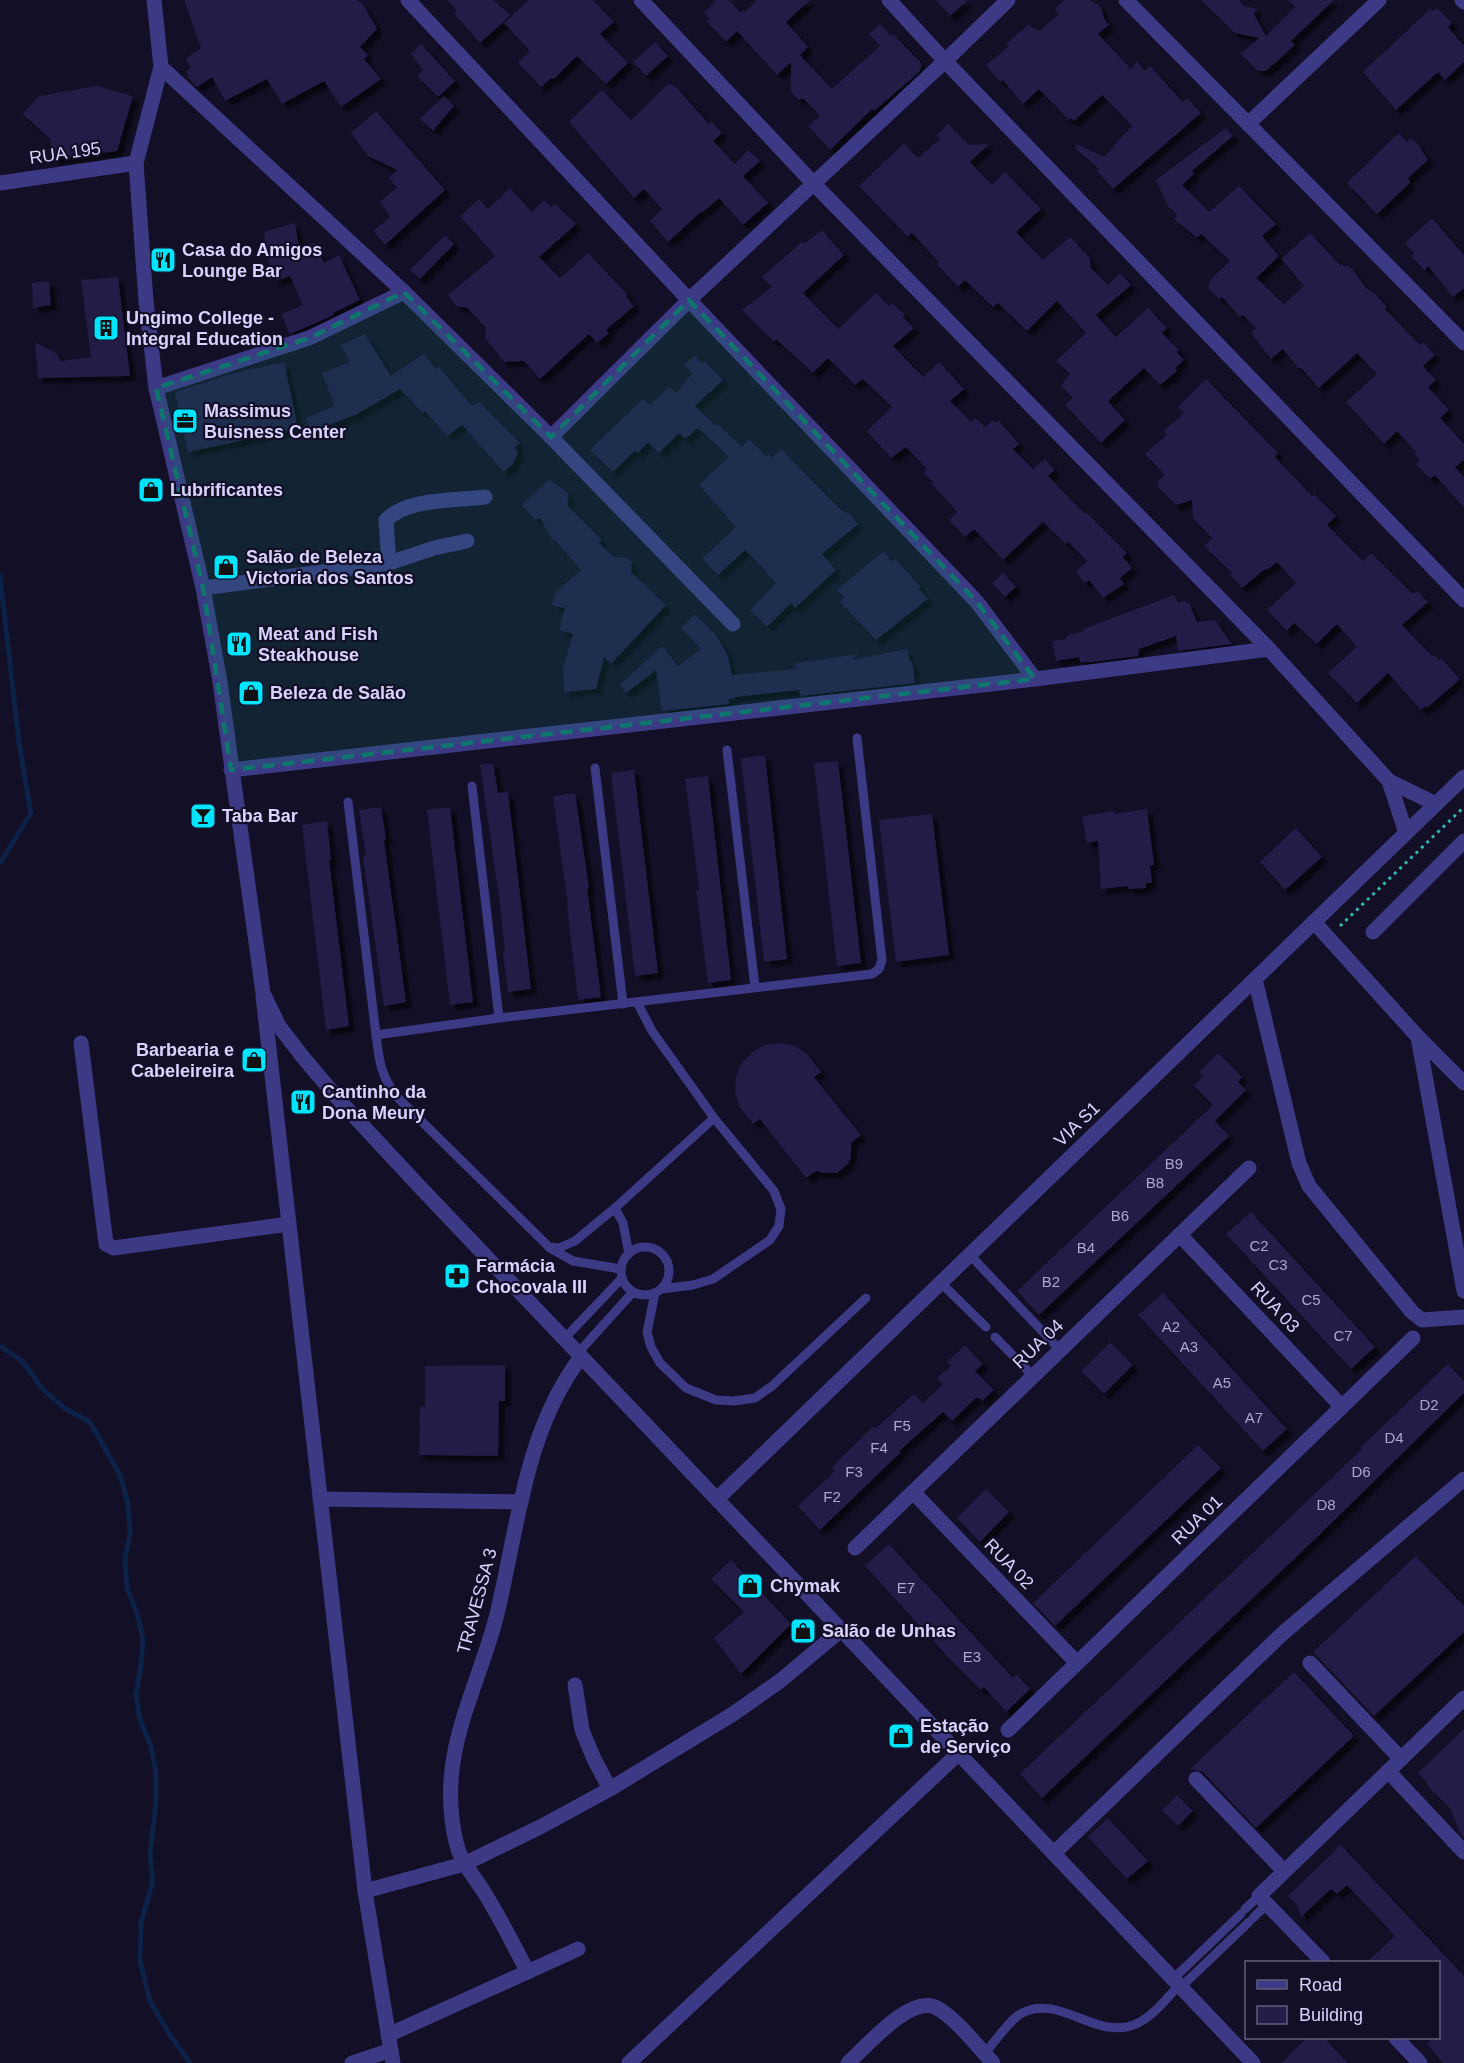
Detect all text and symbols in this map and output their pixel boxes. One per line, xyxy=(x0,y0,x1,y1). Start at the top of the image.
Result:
street label: RUA 195 xyxy=(28,138,102,168)
place label: Casa do Amigos Lounge Bar xyxy=(182,240,322,281)
restaurant icon: Casa do Amigos Lounge Bar xyxy=(148,245,178,275)
place label: Ungimo College - Integral Education xyxy=(126,308,283,349)
building icon: Ungimo College - Integral Education xyxy=(91,313,121,343)
place label: Massimus Buisness Center xyxy=(204,401,346,442)
office icon: Massimus Buisness Center xyxy=(170,406,200,436)
shop icon: Lubrificantes xyxy=(136,475,166,505)
place label: Lubrificantes xyxy=(170,480,283,500)
place label: Salão de Beleza Victoria dos Santos xyxy=(246,547,414,588)
shop icon: Salão de Beleza Victoria dos Santos xyxy=(211,552,241,582)
place label: Meat and Fish Steakhouse xyxy=(258,624,378,665)
restaurant icon: Meat and Fish Steakhouse xyxy=(224,629,254,659)
shop icon: Beleza de Salão xyxy=(236,678,266,708)
place label: Beleza de Salão xyxy=(270,683,406,703)
bar icon: Taba Bar xyxy=(188,801,218,831)
place label: Taba Bar xyxy=(222,806,298,826)
place label: Barbearia e Cabeleireira xyxy=(131,1040,235,1081)
shop icon: Barbearia e Cabeleireira xyxy=(239,1045,269,1075)
place label: Cantinho da Dona Meury xyxy=(322,1082,427,1123)
restaurant icon: Cantinho da Dona Meury xyxy=(288,1087,318,1117)
street label: VIA S1 xyxy=(1050,1098,1104,1150)
house number: B9 xyxy=(1165,1155,1183,1172)
house number: B8 xyxy=(1146,1174,1164,1191)
house number: B6 xyxy=(1111,1207,1129,1224)
house number: C2 xyxy=(1249,1237,1269,1254)
house number: B4 xyxy=(1077,1239,1095,1256)
place label: Farmácia Chocovala III xyxy=(476,1256,587,1297)
house number: C3 xyxy=(1268,1256,1288,1273)
pharmacy icon: Farmácia Chocovala III xyxy=(442,1261,472,1291)
house number: B2 xyxy=(1042,1273,1060,1290)
street label: RUA 03 xyxy=(1247,1277,1303,1337)
house number: C5 xyxy=(1301,1291,1321,1308)
street label: RUA 04 xyxy=(1009,1315,1067,1373)
house number: A2 xyxy=(1162,1318,1180,1335)
house number: C7 xyxy=(1333,1327,1353,1344)
house number: A3 xyxy=(1180,1338,1198,1355)
house number: A5 xyxy=(1213,1374,1231,1391)
house number: D2 xyxy=(1419,1396,1439,1413)
house number: A7 xyxy=(1245,1409,1263,1426)
house number: F5 xyxy=(893,1417,911,1434)
house number: D4 xyxy=(1384,1429,1404,1446)
house number: F4 xyxy=(870,1439,888,1456)
house number: F3 xyxy=(845,1463,863,1480)
house number: D6 xyxy=(1351,1463,1371,1480)
house number: F2 xyxy=(823,1488,841,1505)
street label: RUA 01 xyxy=(1168,1491,1226,1549)
house number: D8 xyxy=(1316,1496,1336,1513)
street label: RUA 02 xyxy=(980,1535,1038,1593)
street label: TRAVESSA 3 xyxy=(453,1546,501,1656)
shop icon: Chymak xyxy=(735,1571,765,1601)
place label: Chymak xyxy=(770,1576,841,1596)
house number: E7 xyxy=(897,1579,915,1596)
shop icon: Salão de Unhas xyxy=(788,1616,818,1646)
place label: Salão de Unhas xyxy=(822,1621,956,1641)
house number: E3 xyxy=(963,1648,981,1665)
place label: Estação de Serviço xyxy=(920,1716,1011,1757)
shop icon: Estação de Serviço xyxy=(886,1721,916,1751)
legend xyxy=(1245,1961,1440,2039)
text: Road xyxy=(1299,1975,1342,1995)
text: Building xyxy=(1299,2005,1363,2025)

